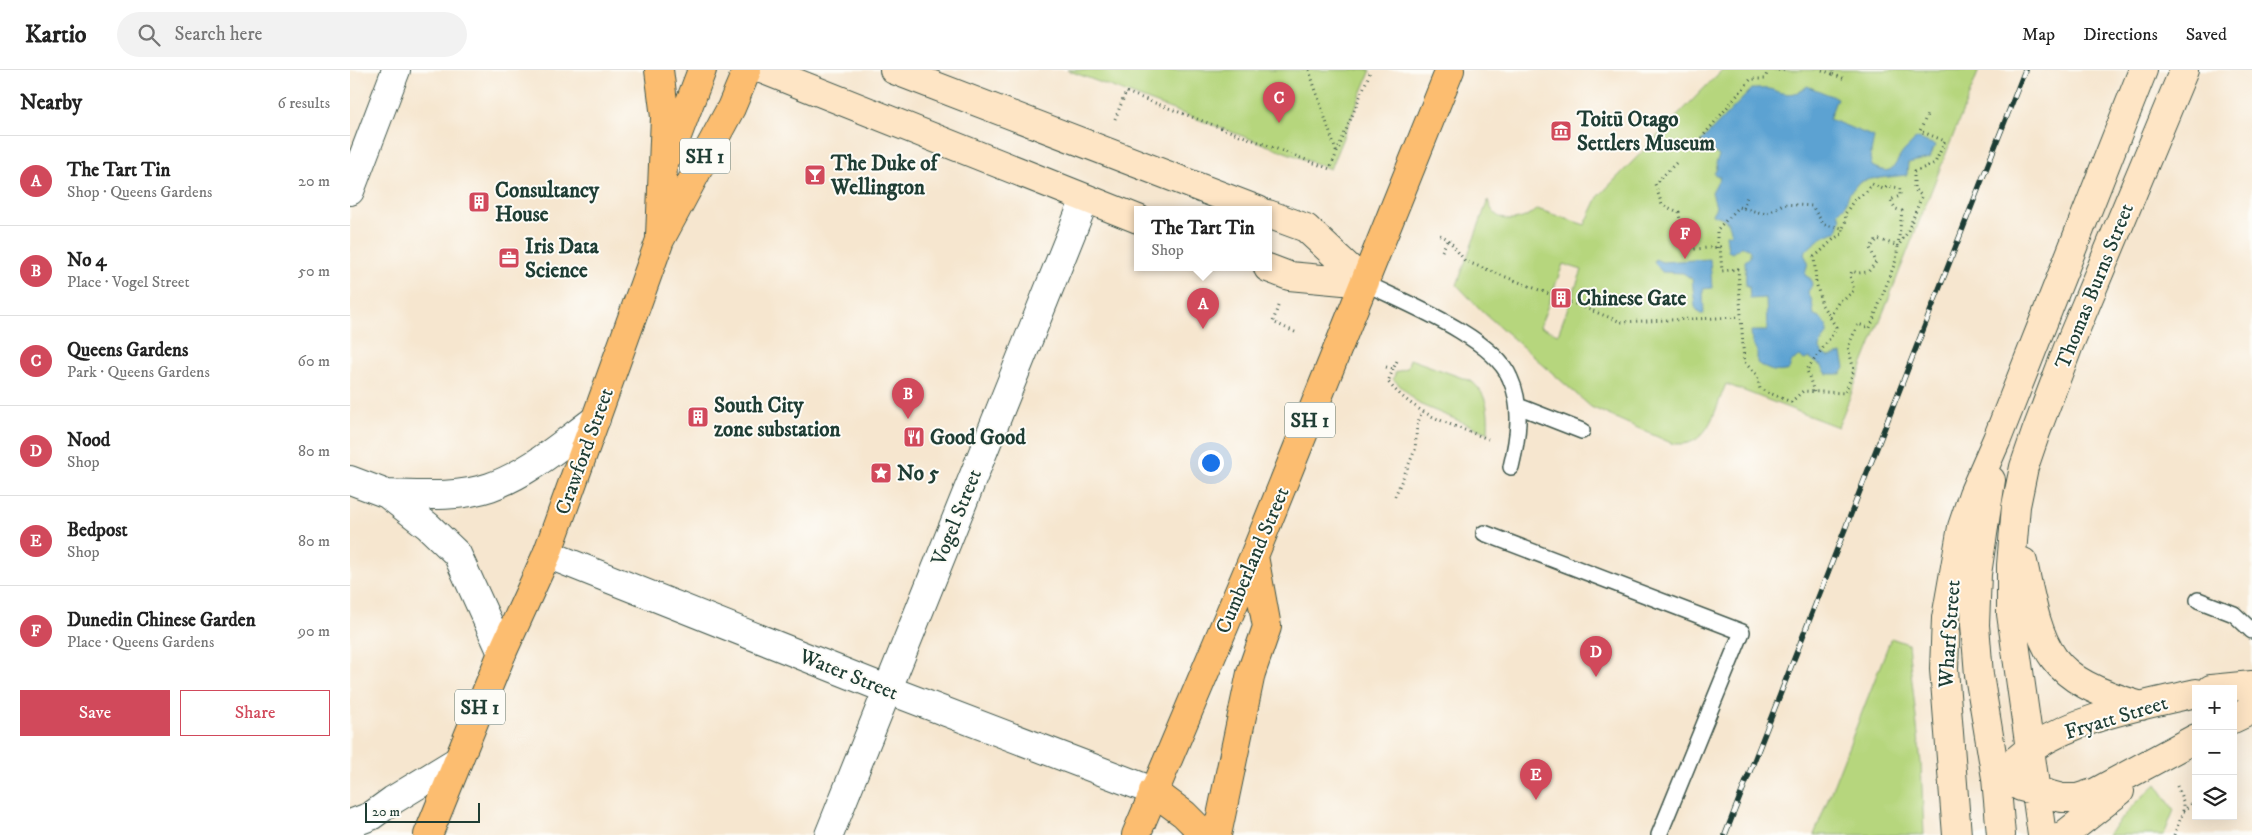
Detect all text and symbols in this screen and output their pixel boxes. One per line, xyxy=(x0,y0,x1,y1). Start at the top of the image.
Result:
search box xyxy=(117,12,467,57)
text: Kartio xyxy=(25,20,87,50)
icon: search xyxy=(135,21,163,49)
text: Search here xyxy=(175,23,262,46)
text: Map xyxy=(2022,24,2055,46)
text: Directions xyxy=(2083,24,2158,46)
text: Saved xyxy=(2186,24,2227,46)
pin: C xyxy=(1263,82,1295,123)
text: Nearby xyxy=(20,90,82,116)
text: 6 results xyxy=(277,93,330,113)
place label: Toitū Otago Settlers Museum xyxy=(1576,107,1715,157)
museum icon: Toitū Otago Settlers Museum xyxy=(1549,119,1573,143)
road number: SH 1 xyxy=(680,138,730,174)
place label: The Duke of Wellington xyxy=(830,151,940,201)
text: The Tart Tin xyxy=(67,159,170,182)
bar icon: The Duke of Wellington xyxy=(803,163,827,187)
text: A xyxy=(31,171,41,191)
text: 20 m xyxy=(298,171,330,191)
place label: Consultancy House xyxy=(495,178,600,228)
text: Shop · Queens Gardens xyxy=(67,182,212,202)
building icon: Consultancy House xyxy=(467,190,491,214)
street label: Thomas Burns Street xyxy=(2050,199,2140,373)
popup xyxy=(1134,206,1272,271)
text: The Tart Tin xyxy=(1151,217,1255,240)
pin: F xyxy=(1669,218,1701,259)
place label: Iris Data Science xyxy=(525,234,600,284)
text: Shop xyxy=(1151,240,1184,260)
office icon: Iris Data Science xyxy=(497,246,521,270)
text: No 4 xyxy=(67,249,106,272)
text: B xyxy=(31,261,41,281)
text: 50 m xyxy=(298,261,330,281)
text: Place · Vogel Street xyxy=(67,272,190,292)
building icon: Chinese Gate xyxy=(1549,286,1573,310)
place label: Chinese Gate xyxy=(1577,286,1687,312)
pin: A xyxy=(1187,288,1219,329)
text: Queens Gardens xyxy=(67,339,188,362)
text: C xyxy=(31,351,41,371)
text: 60 m xyxy=(298,351,330,371)
text: Park · Queens Gardens xyxy=(67,362,210,382)
pin: B xyxy=(892,378,924,419)
street label: Crawford Street xyxy=(550,384,620,518)
place label: South City zone substation xyxy=(714,393,841,443)
road number: SH 1 xyxy=(1285,402,1335,438)
building icon: South City zone substation xyxy=(686,405,710,429)
restaurant icon: Good Good xyxy=(902,425,926,449)
place label: Good Good xyxy=(930,425,1026,451)
text: Nood xyxy=(67,429,110,452)
text: D xyxy=(30,441,42,461)
text: 80 m xyxy=(298,441,330,461)
your location xyxy=(1198,450,1224,476)
text: Shop xyxy=(67,452,100,472)
place icon: No 5 xyxy=(869,461,893,485)
place label: No 5 xyxy=(897,461,940,487)
street label: Vogel Street xyxy=(925,465,988,570)
street label: Cumberland Street xyxy=(1210,483,1296,638)
text: Bedpost xyxy=(67,519,128,542)
text: E xyxy=(30,531,42,551)
text: 80 m xyxy=(298,531,330,551)
text: Shop xyxy=(67,542,100,562)
street label: Wharf Street xyxy=(1933,579,1967,690)
text: Dunedin Chinese Garden xyxy=(67,609,256,632)
text: F xyxy=(31,621,41,641)
text: 90 m xyxy=(298,621,330,641)
text: Place · Queens Gardens xyxy=(67,632,214,652)
pin: D xyxy=(1580,636,1612,677)
street label: Water Street xyxy=(794,643,902,707)
map controls xyxy=(2192,685,2237,820)
button: + xyxy=(2192,685,2237,730)
button: Save xyxy=(20,690,170,736)
button: Share xyxy=(180,690,330,736)
road number: SH 1 xyxy=(455,690,505,724)
street label: Fryatt Street xyxy=(2062,690,2171,746)
button: − xyxy=(2192,730,2237,775)
pin: E xyxy=(1520,759,1552,800)
button: layers xyxy=(2192,775,2237,820)
scale bar xyxy=(365,800,480,823)
text: 20 m xyxy=(372,803,400,821)

